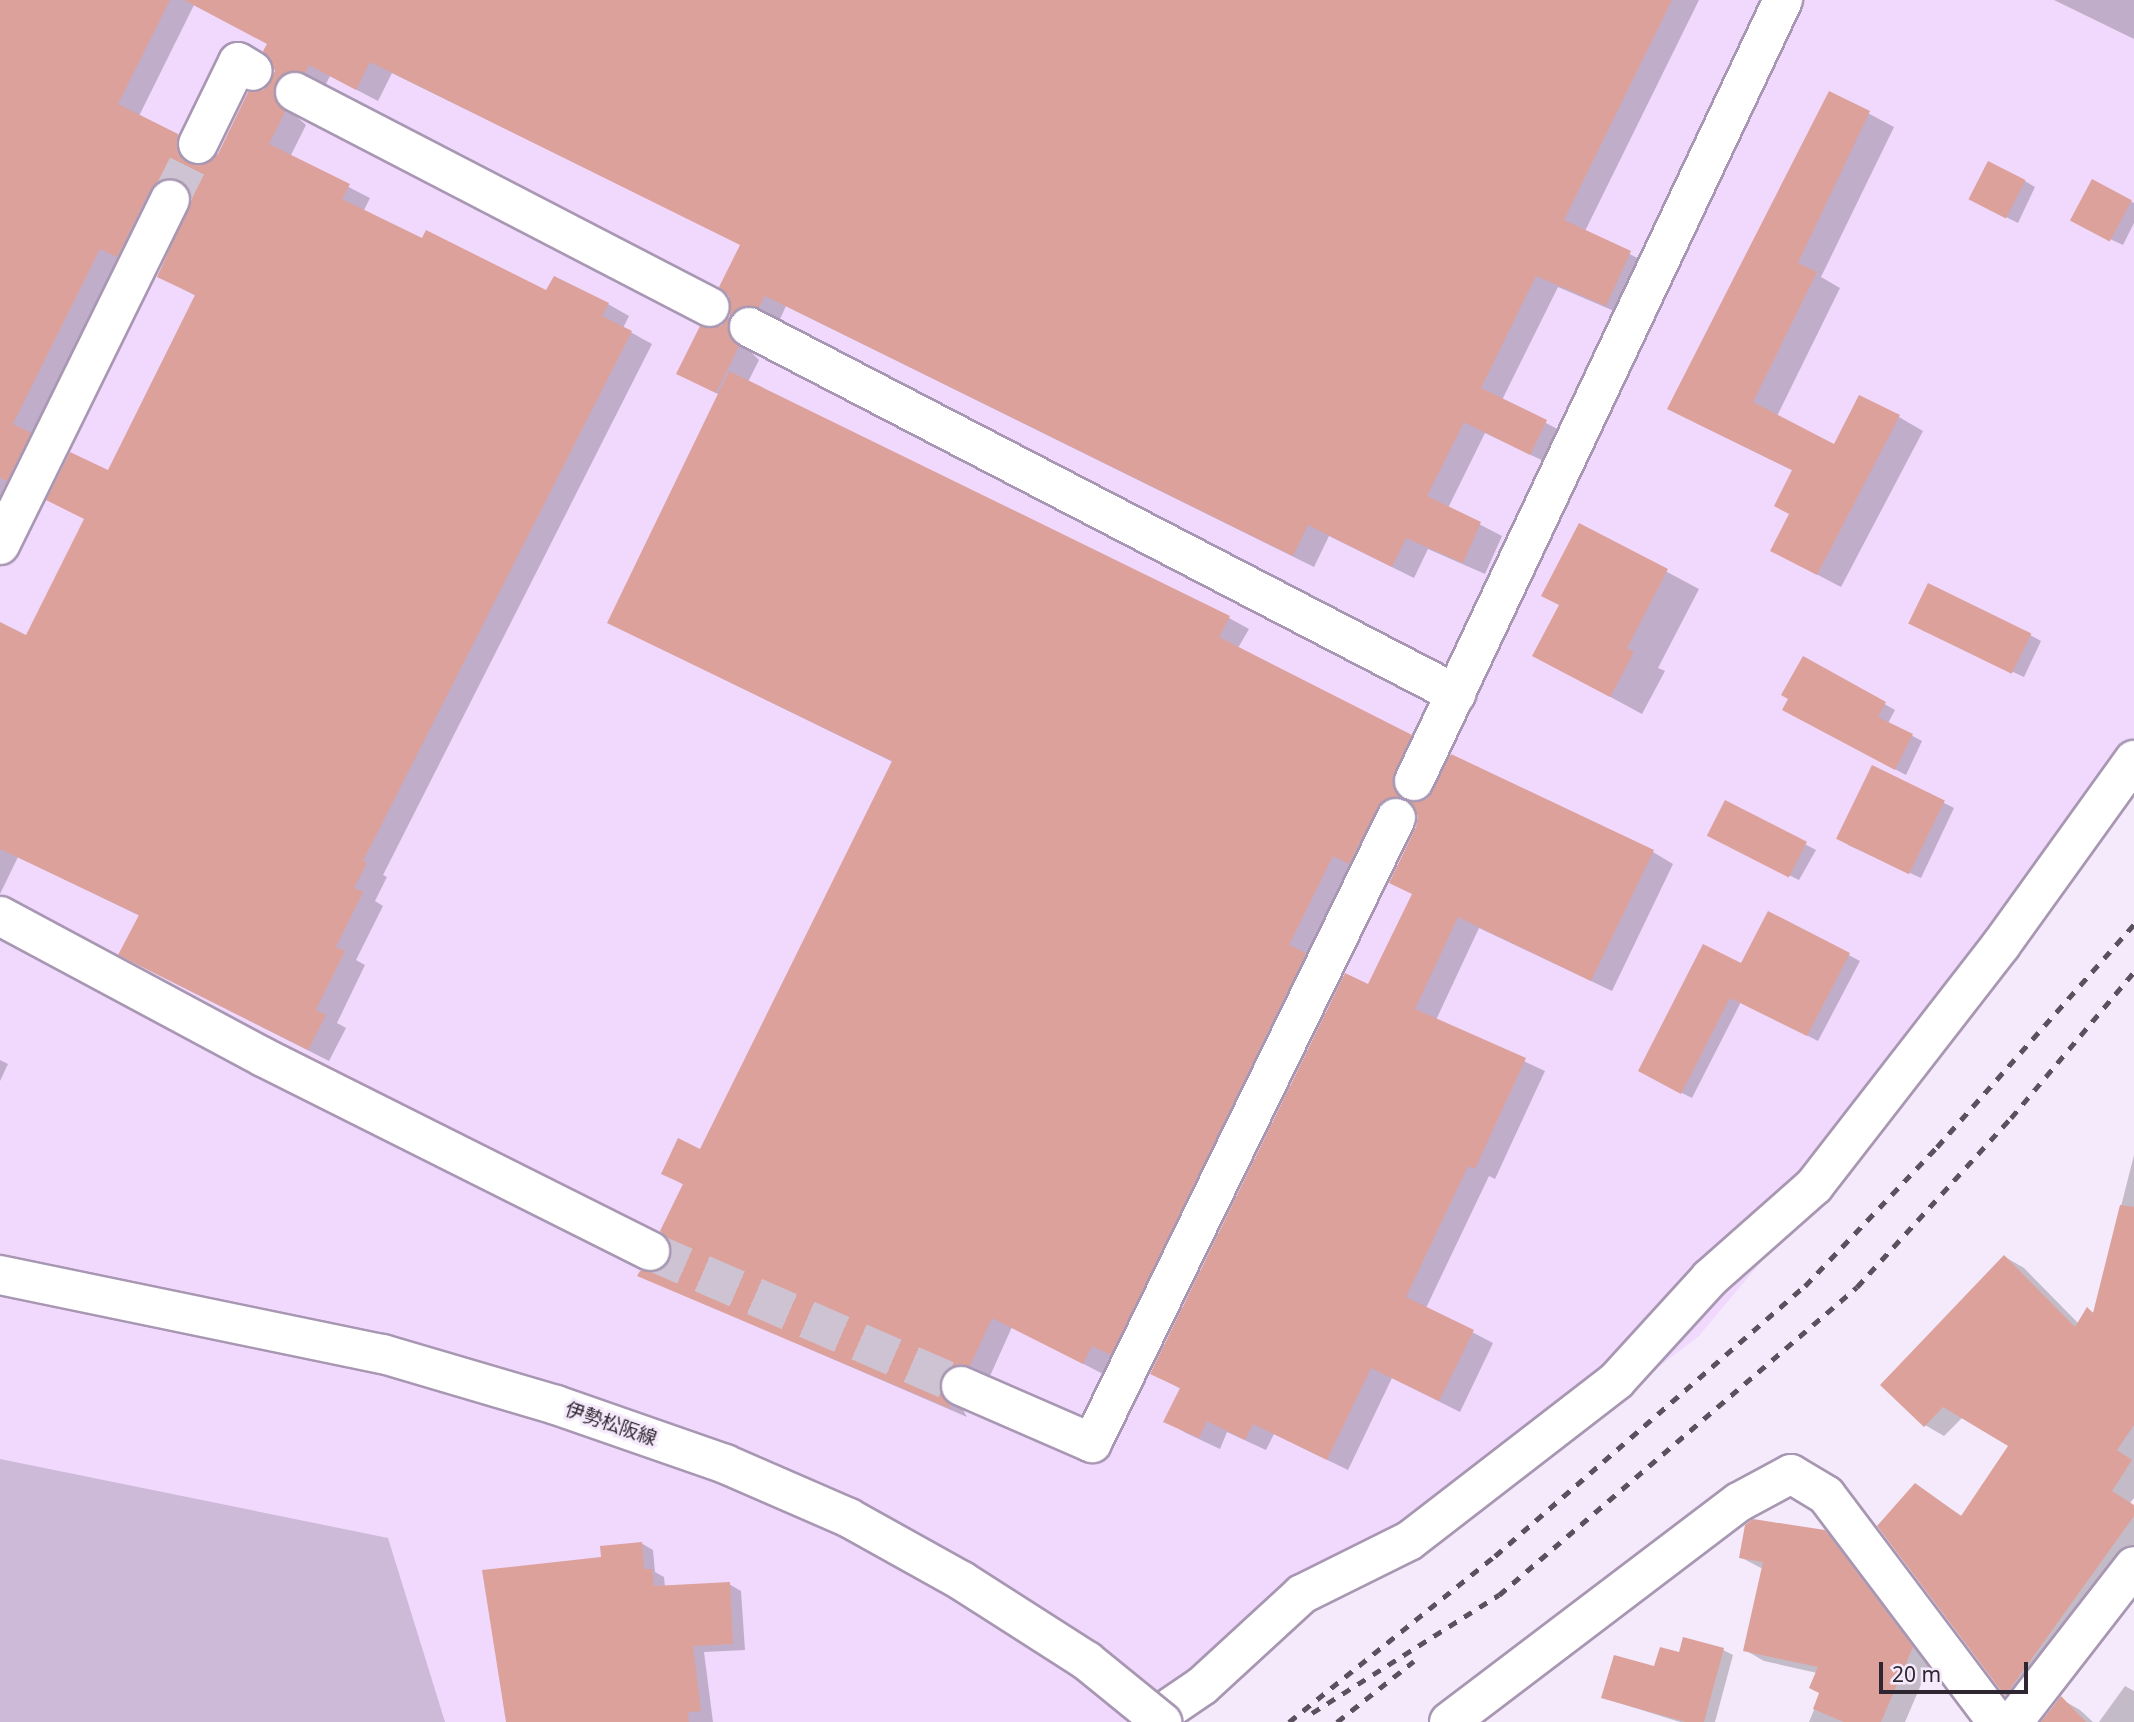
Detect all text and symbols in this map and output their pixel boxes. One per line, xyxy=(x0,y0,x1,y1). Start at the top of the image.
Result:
street label: 伊勢松阪線 xyxy=(562,1398,660,1450)
scale bar xyxy=(1882,1648,2031,1692)
text: 20 m xyxy=(1892,1660,1941,1688)

